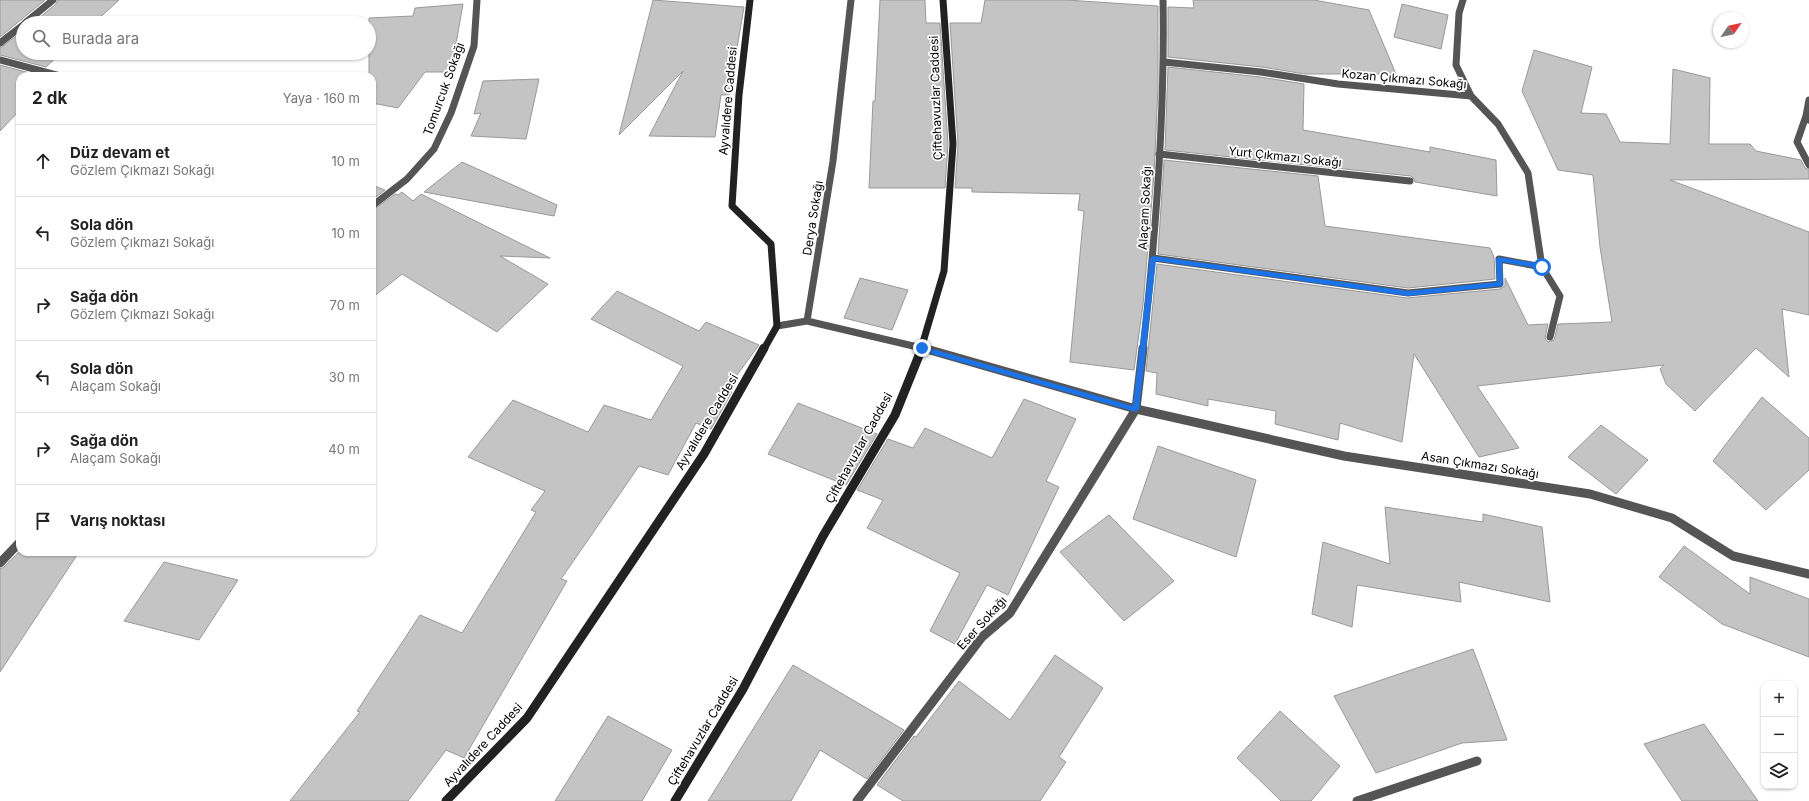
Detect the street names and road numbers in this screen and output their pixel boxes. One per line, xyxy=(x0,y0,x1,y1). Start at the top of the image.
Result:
street label: Çiftehavuzlar Caddesi xyxy=(926,35,945,161)
street label: Tomurcuk Sokağı xyxy=(420,40,467,138)
street label: Ayvalıdere Caddesi xyxy=(715,46,740,156)
street label: Kozan Çıkmazı Sokağı xyxy=(1341,66,1467,91)
street label: Yurt Çıkmazı Sokağı xyxy=(1228,143,1342,170)
street label: Alaçam Sokağı xyxy=(1135,166,1154,250)
street label: Derya Sokağı xyxy=(799,179,826,256)
street label: Ayvalıdere Caddesi xyxy=(672,371,741,472)
street label: Çiftehavuzlar Caddesi xyxy=(822,390,895,506)
street label: Asan Çıkmazı Sokağı xyxy=(1420,448,1540,481)
street label: Eser Sokağı xyxy=(954,593,1010,653)
street label: Çiftehavuzlar Caddesi xyxy=(664,673,741,788)
street label: Ayvalıdere Caddesi xyxy=(440,700,525,790)

